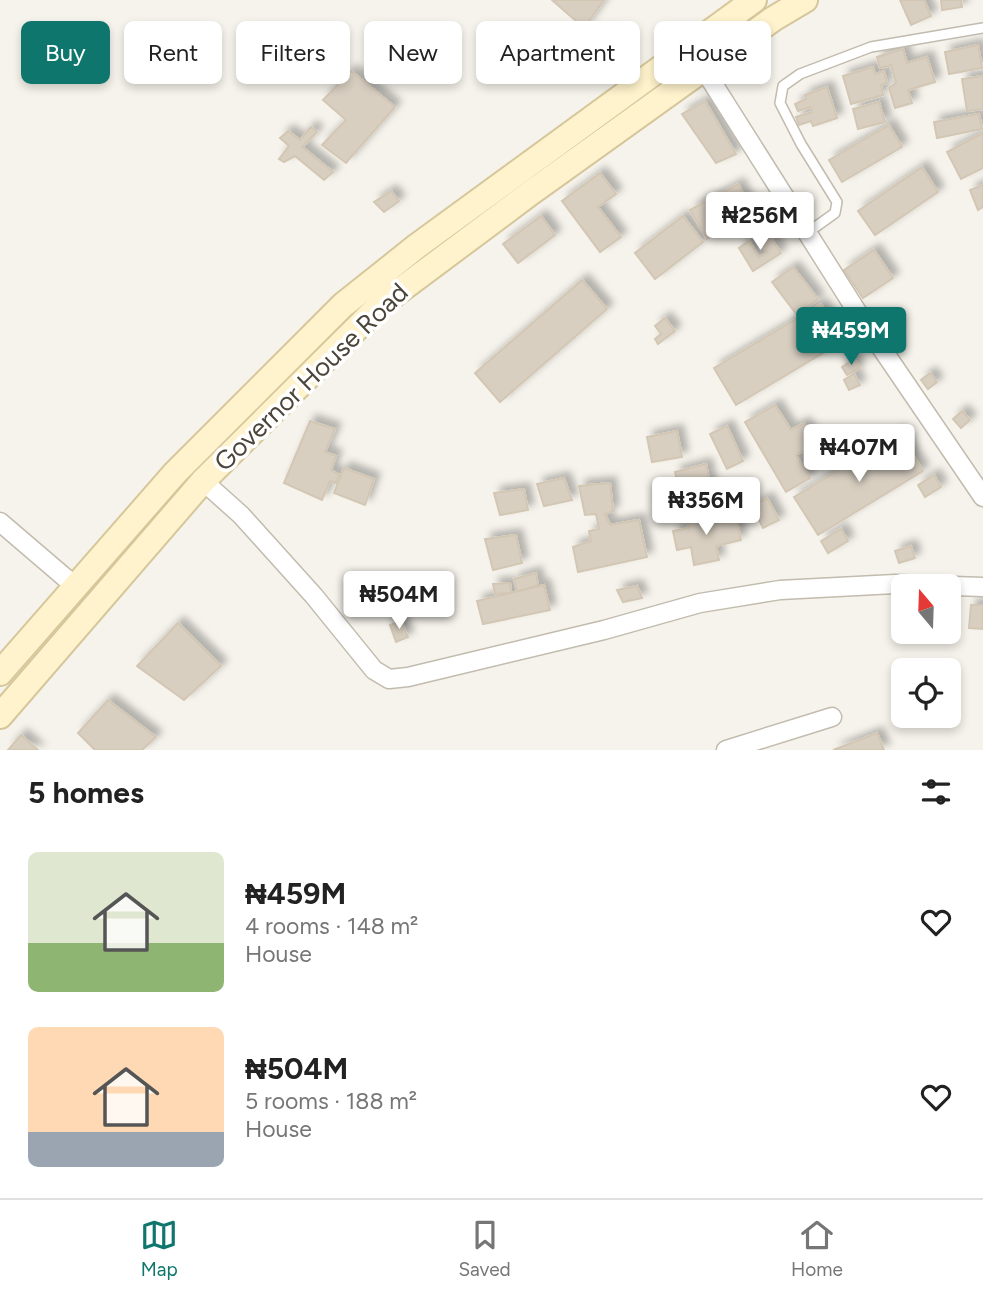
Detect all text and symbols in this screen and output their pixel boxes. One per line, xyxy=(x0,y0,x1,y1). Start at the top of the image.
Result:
chip: Buy xyxy=(21,21,110,84)
chip: Rent xyxy=(124,21,222,84)
chip: Filters xyxy=(236,21,350,84)
chip: New xyxy=(364,21,462,84)
chip: Apartment xyxy=(476,21,640,84)
chip: House xyxy=(654,21,771,84)
pin: ₦256M xyxy=(711,192,809,252)
text: ₦256M xyxy=(722,201,798,229)
street label: Governor House Road xyxy=(207,276,415,478)
pin: ₦459M xyxy=(802,308,900,367)
text: ₦459M xyxy=(812,316,890,344)
pin: ₦407M xyxy=(810,424,908,484)
text: ₦407M xyxy=(820,433,898,461)
pin: ₦356M xyxy=(657,477,755,537)
text: ₦356M xyxy=(668,486,744,514)
pin: ₦504M xyxy=(350,572,448,631)
north arrow xyxy=(891,574,961,644)
map controls xyxy=(891,574,961,728)
text: ₦504M xyxy=(359,580,439,608)
button: locate xyxy=(891,658,961,728)
icon: filters xyxy=(917,773,955,811)
text: 5 homes xyxy=(28,774,144,811)
text: ₦459M xyxy=(245,875,346,912)
icon: home xyxy=(84,880,168,964)
icon: heart xyxy=(917,903,955,941)
text: 4 rooms · 148 m² xyxy=(245,912,418,940)
text: House xyxy=(245,940,312,968)
text: ₦504M xyxy=(245,1050,348,1087)
icon: home xyxy=(84,1055,168,1139)
icon: heart xyxy=(917,1078,955,1116)
text: 5 rooms · 188 m² xyxy=(245,1087,417,1115)
text: House xyxy=(245,1115,312,1143)
tab: Map xyxy=(140,1216,178,1281)
tab: Saved xyxy=(458,1216,511,1281)
tab: Home xyxy=(791,1216,843,1281)

